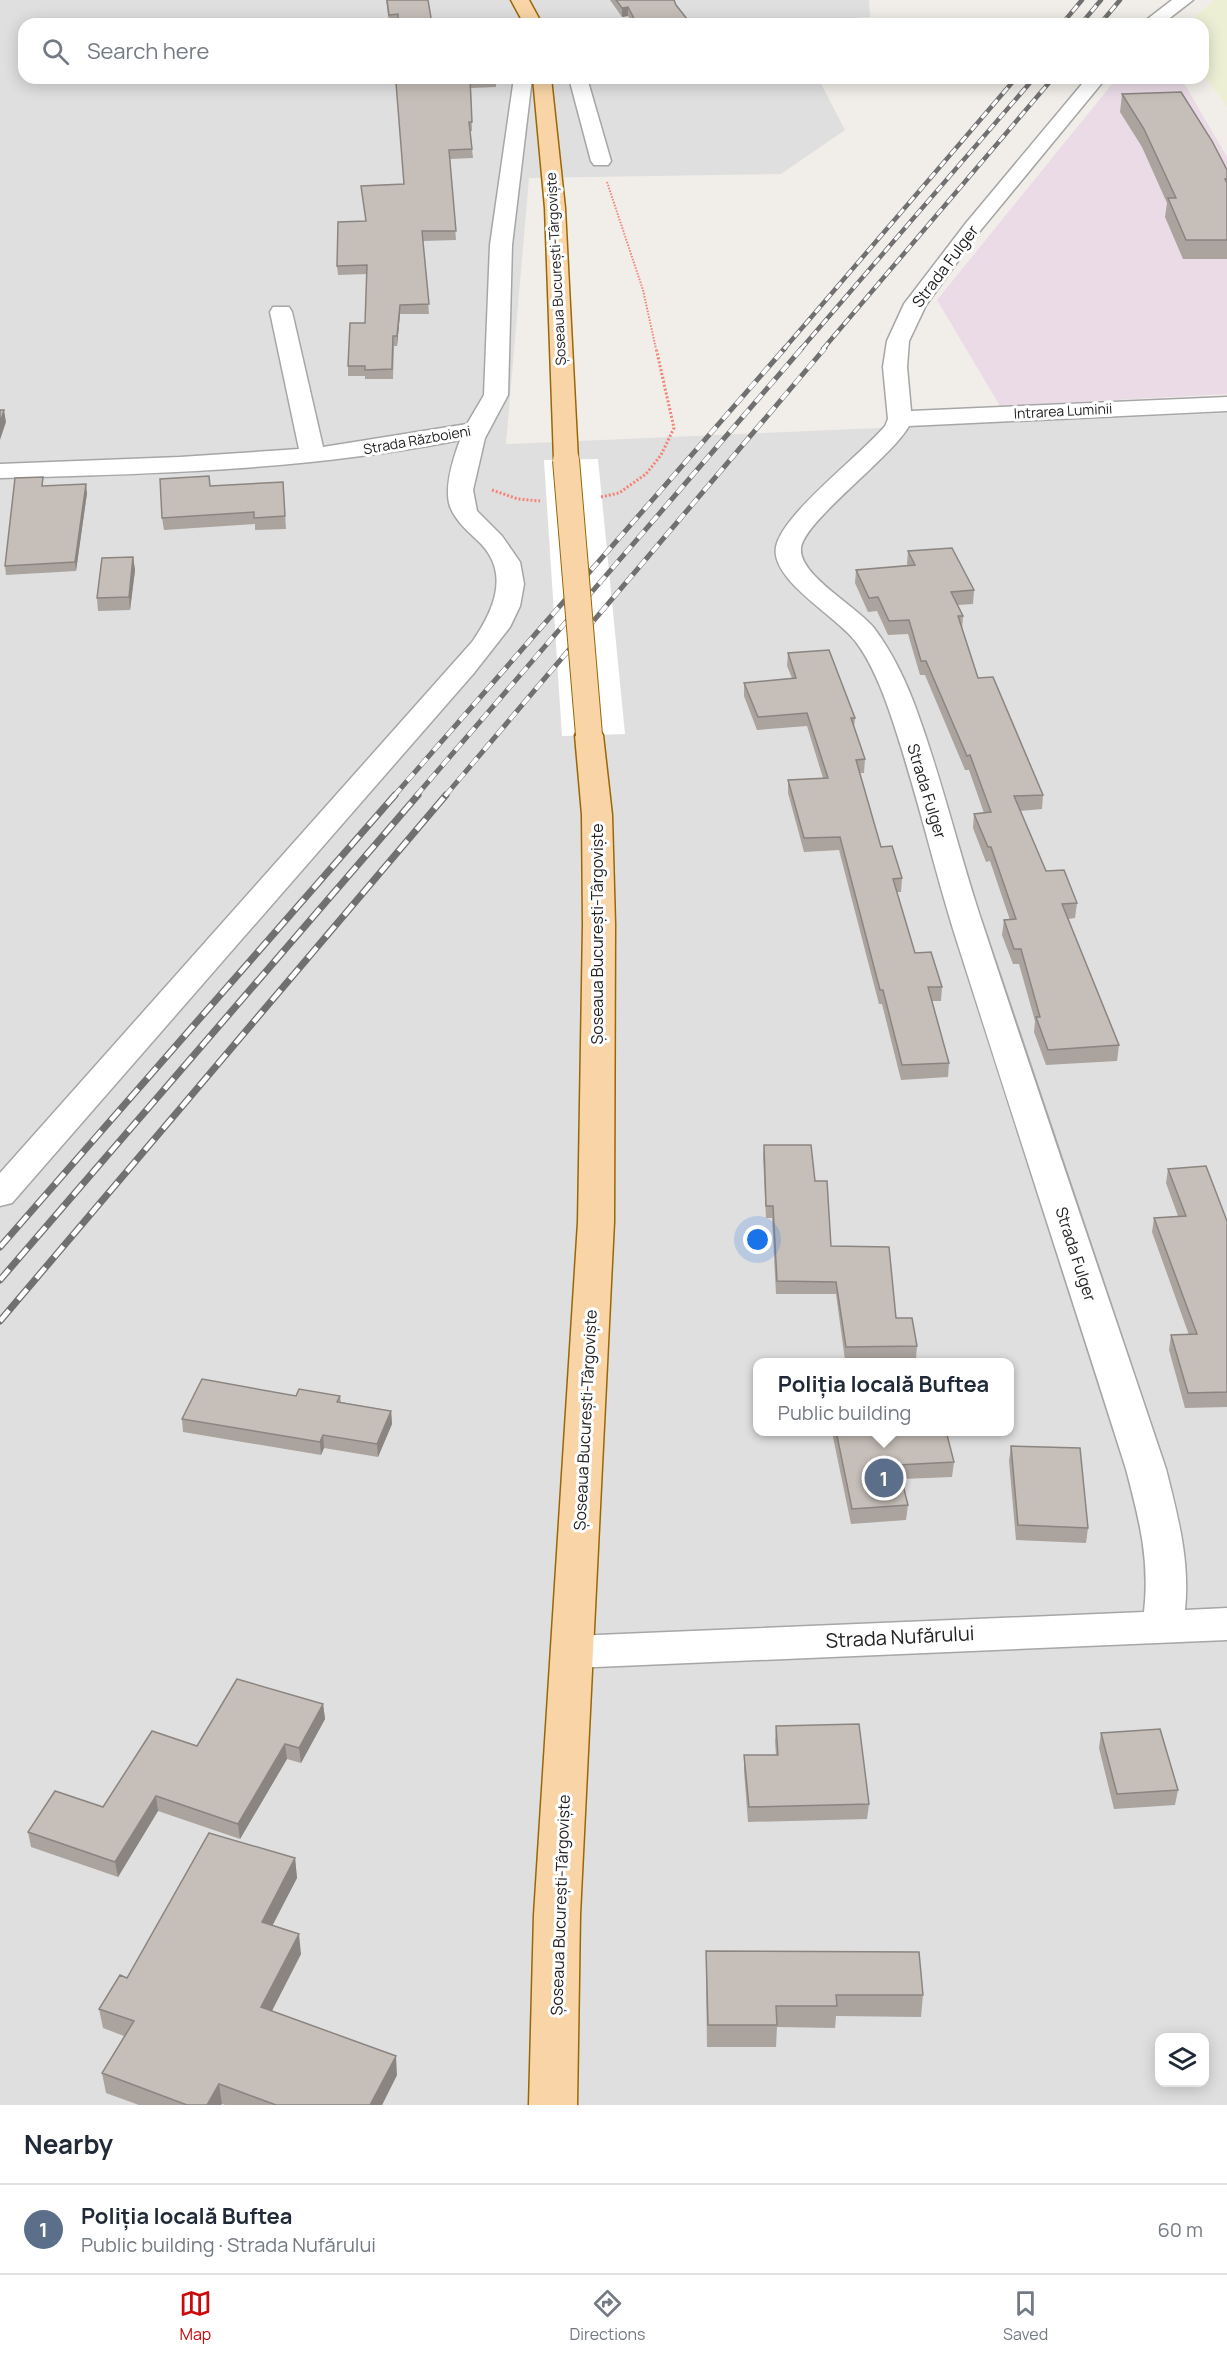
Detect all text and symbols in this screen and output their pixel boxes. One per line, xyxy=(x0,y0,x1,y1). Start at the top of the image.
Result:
search box xyxy=(18,18,1209,84)
icon: search xyxy=(39,35,72,68)
text: Search here xyxy=(87,36,209,66)
street label: Șoseaua București-Târgoviște xyxy=(541,172,570,366)
street label: Strada Fulger xyxy=(907,220,983,312)
street label: Intrarea Luminii xyxy=(1013,398,1113,423)
street label: Strada Războieni xyxy=(362,421,472,458)
street label: Strada Fulger xyxy=(902,741,952,841)
street label: Șoseaua București-Târgoviște xyxy=(586,823,608,1045)
street label: Strada Fulger xyxy=(1050,1204,1102,1304)
your location xyxy=(743,1225,772,1254)
street label: Șoseaua București-Târgoviște xyxy=(568,1309,602,1531)
popup xyxy=(753,1358,1014,1436)
text: Poliția locală Buftea xyxy=(778,1369,989,1399)
text: Public building xyxy=(778,1399,911,1426)
pin: 1 xyxy=(864,1456,904,1500)
street label: Strada Nufărului xyxy=(825,1619,975,1654)
street label: Șoseaua București-Târgoviște xyxy=(545,1794,575,2016)
map controls xyxy=(1155,2033,1209,2087)
button: layers xyxy=(1155,2033,1209,2087)
text: Nearby xyxy=(24,2126,113,2162)
text: Poliția locală Buftea xyxy=(81,2201,292,2231)
text: 1 xyxy=(39,2216,48,2243)
text: 60 m xyxy=(1157,2216,1203,2243)
text: Public building · Strada Nufărului xyxy=(81,2231,376,2258)
tab: Map xyxy=(179,2287,212,2345)
tab: Directions xyxy=(570,2287,645,2345)
tab: Saved xyxy=(1003,2287,1048,2345)

